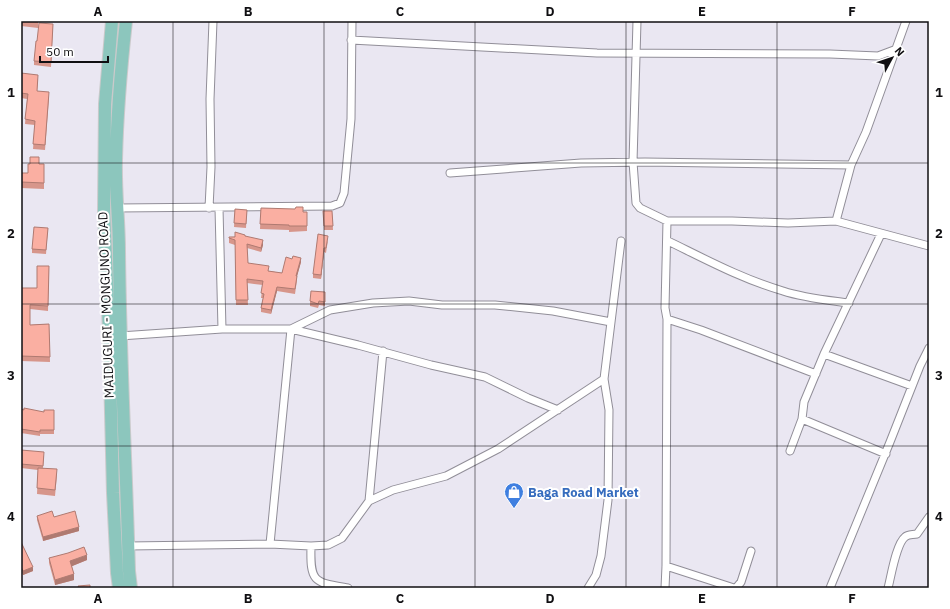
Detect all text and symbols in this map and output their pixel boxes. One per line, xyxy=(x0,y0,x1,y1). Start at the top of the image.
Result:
text: A xyxy=(94,3,103,20)
text: B xyxy=(244,3,253,20)
text: C xyxy=(396,3,405,20)
text: D xyxy=(545,3,555,20)
text: E xyxy=(698,3,706,20)
text: F xyxy=(848,3,856,20)
scale bar xyxy=(40,38,108,64)
north arrow xyxy=(872,38,912,78)
text: 50 m xyxy=(46,44,74,59)
text: N xyxy=(892,44,908,59)
text: 1 xyxy=(7,84,15,101)
text: 1 xyxy=(935,84,943,101)
street label: MAIDUGURI - MONGUNO ROAD xyxy=(94,211,118,399)
text: 2 xyxy=(7,225,15,242)
text: 2 xyxy=(935,225,943,242)
text: 3 xyxy=(7,367,15,384)
text: 3 xyxy=(935,367,943,384)
shop icon: Baga Road Market xyxy=(503,481,525,509)
place label: Baga Road Market xyxy=(528,484,639,501)
text: 4 xyxy=(7,508,15,525)
text: 4 xyxy=(935,508,943,525)
text: A xyxy=(94,590,103,607)
text: B xyxy=(244,590,253,607)
text: C xyxy=(396,590,405,607)
text: D xyxy=(545,590,555,607)
text: E xyxy=(698,590,706,607)
text: F xyxy=(848,590,856,607)

